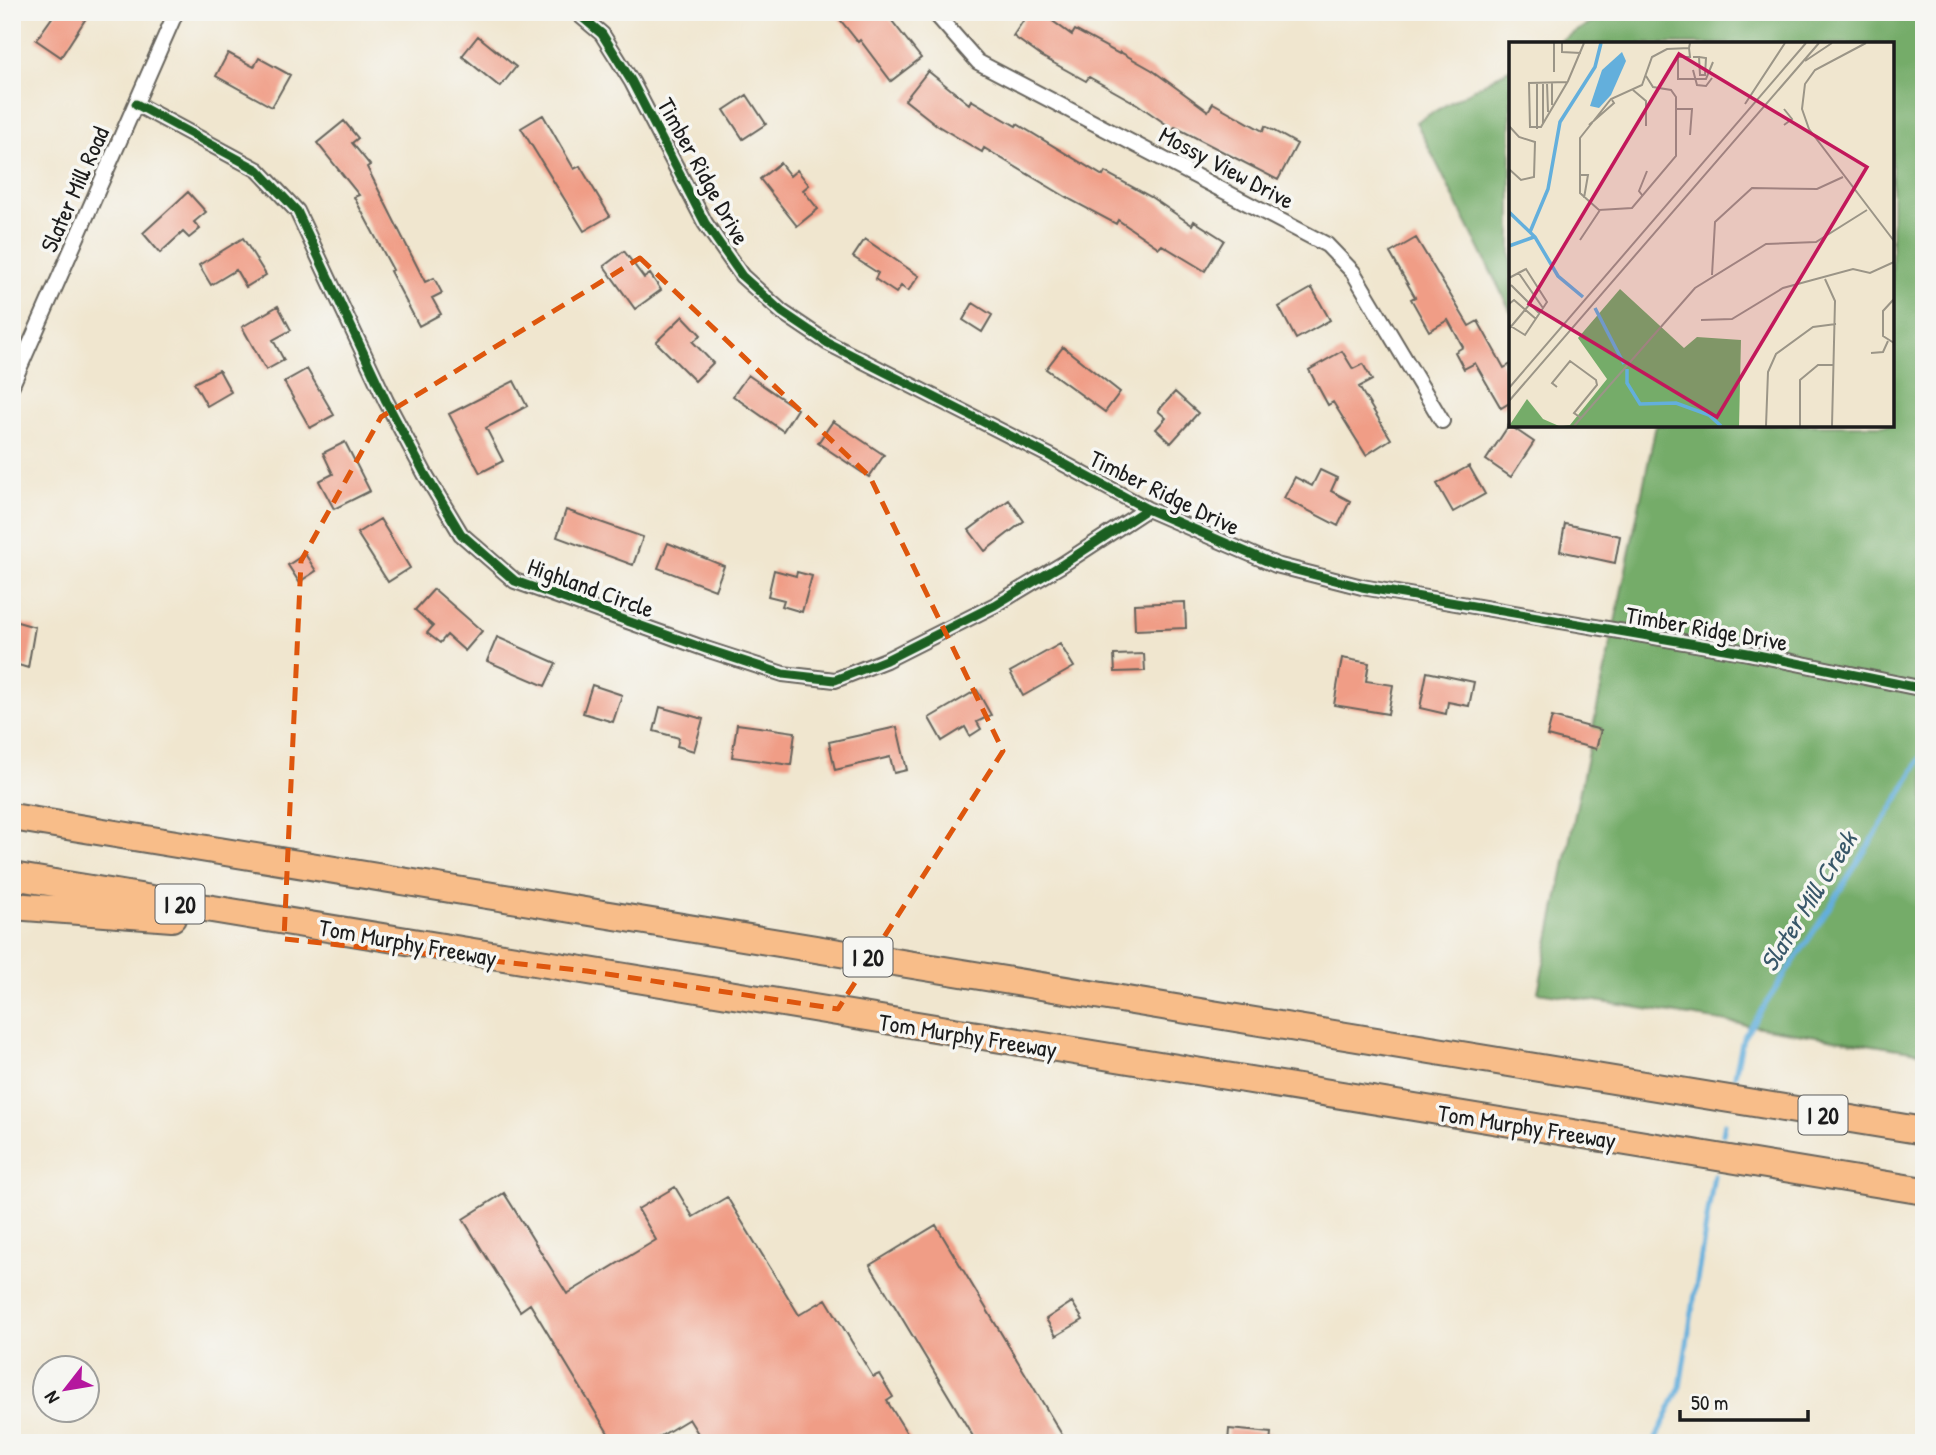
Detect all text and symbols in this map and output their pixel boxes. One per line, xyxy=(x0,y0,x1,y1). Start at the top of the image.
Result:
inset map xyxy=(1509,42,1894,427)
street label: Timber Ridge Drive xyxy=(650,92,758,251)
street label: Mossy View Drive xyxy=(1154,118,1300,216)
street label: Slater Mill Road xyxy=(32,121,116,257)
street label: Timber Ridge Drive xyxy=(1084,442,1246,542)
street label: Highland Circle xyxy=(524,549,659,625)
street label: Timber Ridge Drive xyxy=(1624,598,1791,658)
water label: Slater Mill Creek xyxy=(1751,823,1866,978)
road number: I 20 xyxy=(156,884,204,923)
street label: Tom Murphy Freeway xyxy=(317,911,499,973)
road number: I 20 xyxy=(844,938,892,976)
street label: Tom Murphy Freeway xyxy=(877,1005,1059,1065)
street label: Tom Murphy Freeway xyxy=(1436,1096,1618,1156)
road number: I 20 xyxy=(1798,1096,1848,1134)
north arrow xyxy=(32,1354,102,1424)
scale bar xyxy=(1680,1378,1808,1422)
text: N xyxy=(38,1387,65,1409)
text: 50 m xyxy=(1691,1388,1728,1417)

